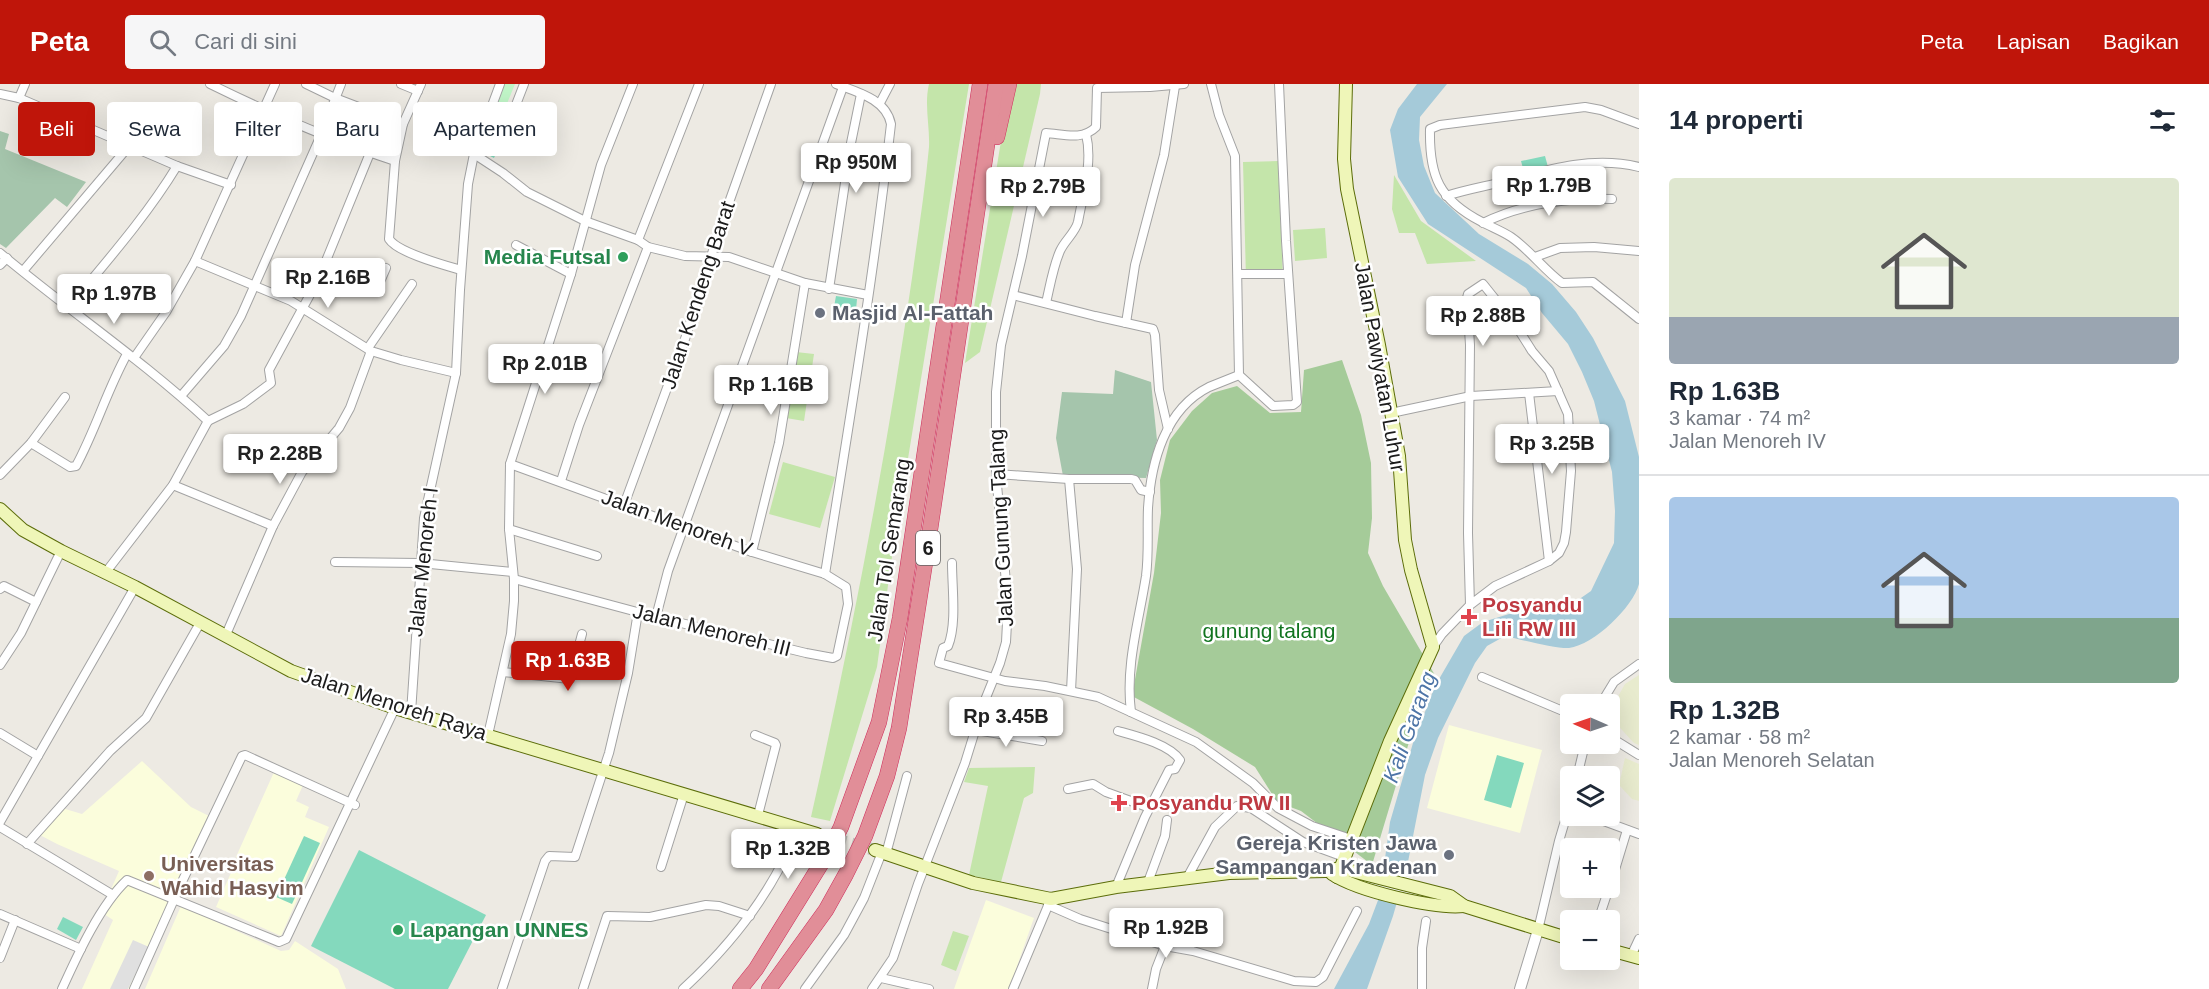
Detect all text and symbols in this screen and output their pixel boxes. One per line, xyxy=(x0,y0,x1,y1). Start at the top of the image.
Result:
search box xyxy=(125,15,545,69)
text: Peta xyxy=(30,26,89,57)
icon: search xyxy=(146,26,179,59)
text: Cari di sini xyxy=(194,29,297,54)
text: Peta xyxy=(1920,30,1964,53)
text: Lapisan xyxy=(1997,30,2070,53)
text: Bagikan xyxy=(2103,30,2179,53)
chip: Beli xyxy=(18,102,95,156)
chip: Sewa xyxy=(107,102,202,156)
chip: Filter xyxy=(214,102,302,156)
chip: Baru xyxy=(314,102,401,156)
chip: Apartemen xyxy=(413,102,557,156)
icon: filters xyxy=(2146,104,2179,137)
text: 14 properti xyxy=(1669,105,1803,135)
pin: Rp 950M xyxy=(801,143,911,194)
text: Rp 950M xyxy=(815,151,897,173)
pin: Rp 1.79B xyxy=(1487,166,1611,217)
pin: Rp 2.79B xyxy=(981,167,1105,218)
text: Rp 1.79B xyxy=(1506,174,1592,196)
text: Rp 2.79B xyxy=(1000,175,1086,197)
street label: Jalan Kendeng Barat xyxy=(656,198,739,392)
icon: home xyxy=(1870,217,1978,325)
place label: Media Futsal xyxy=(484,245,611,268)
marker: Media Futsal xyxy=(616,250,630,264)
pin: Rp 2.16B xyxy=(266,258,390,309)
street label: Jalan Pawiyatan Luhur xyxy=(1351,260,1410,474)
text: Rp 2.16B xyxy=(285,266,371,288)
pin: Rp 1.97B xyxy=(52,274,176,325)
text: Rp 1.97B xyxy=(71,282,157,304)
pin: Rp 2.88B xyxy=(1421,296,1545,347)
place label: Masjid Al-Fattah xyxy=(832,301,993,324)
text: Rp 2.88B xyxy=(1440,304,1526,326)
marker: Masjid Al-Fattah xyxy=(813,306,827,320)
pin: Rp 2.01B xyxy=(483,344,607,395)
text: Rp 2.01B xyxy=(502,352,588,374)
pin: Rp 1.16B xyxy=(709,365,833,416)
text: Rp 1.16B xyxy=(728,373,814,395)
text: Rp 1.63B xyxy=(1669,376,1780,406)
text: 3 kamar · 74 m² xyxy=(1669,407,1810,429)
pin: Rp 3.25B xyxy=(1490,424,1614,475)
street label: Jalan Gunung Talang xyxy=(984,429,1017,628)
text: Jalan Menoreh IV xyxy=(1669,430,1826,452)
text: Rp 3.25B xyxy=(1509,432,1595,454)
pin: Rp 2.28B xyxy=(218,434,342,485)
text: Rp 2.28B xyxy=(237,442,323,464)
street label: Jalan Tol Semarang xyxy=(863,457,914,643)
street label: Jalan Menoreh V xyxy=(599,485,756,560)
street label: Jalan Menoreh I xyxy=(403,486,442,638)
road number: 6 xyxy=(916,531,940,565)
icon: home xyxy=(1870,536,1978,644)
place label: Posyandu Lili RW III xyxy=(1482,593,1582,640)
street label: Jalan Menoreh III xyxy=(631,599,794,660)
marker: Posyandu Lili RW III xyxy=(1460,608,1478,626)
park label: gunung talang xyxy=(1202,619,1336,642)
pin: Rp 1.63B xyxy=(506,641,630,692)
text: Rp 1.63B xyxy=(525,649,611,671)
street label: Jalan Menoreh Raya xyxy=(298,663,490,745)
water label: Kali Garang xyxy=(1378,668,1441,786)
north arrow xyxy=(1560,694,1620,754)
map controls xyxy=(1560,694,1620,970)
text: Rp 1.32B xyxy=(1669,695,1780,725)
pin: Rp 3.45B xyxy=(944,697,1068,748)
text: Rp 3.45B xyxy=(963,705,1049,727)
text: 2 kamar · 58 m² xyxy=(1669,726,1810,748)
text: Jalan Menoreh Selatan xyxy=(1669,749,1875,771)
button: layers xyxy=(1560,766,1620,826)
place label: Posyandu RW II xyxy=(1132,791,1290,814)
marker: Posyandu RW II xyxy=(1110,794,1128,812)
pin: Rp 1.32B xyxy=(726,829,850,880)
place label: Gereja Kristen Jawa Sampangan Kradenan xyxy=(1215,831,1437,878)
text: Rp 1.32B xyxy=(745,837,831,859)
button: + xyxy=(1560,838,1620,898)
marker: Gereja Kristen Jawa Sampangan Kradenan xyxy=(1442,848,1456,862)
place label: Universitas Wahid Hasyim xyxy=(161,852,304,899)
marker: Universitas Wahid Hasyim xyxy=(142,869,156,883)
pin: Rp 1.92B xyxy=(1104,908,1228,959)
button: − xyxy=(1560,910,1620,970)
text: Rp 1.92B xyxy=(1123,916,1209,938)
place label: Lapangan UNNES xyxy=(410,918,589,941)
marker: Lapangan UNNES xyxy=(391,923,405,937)

